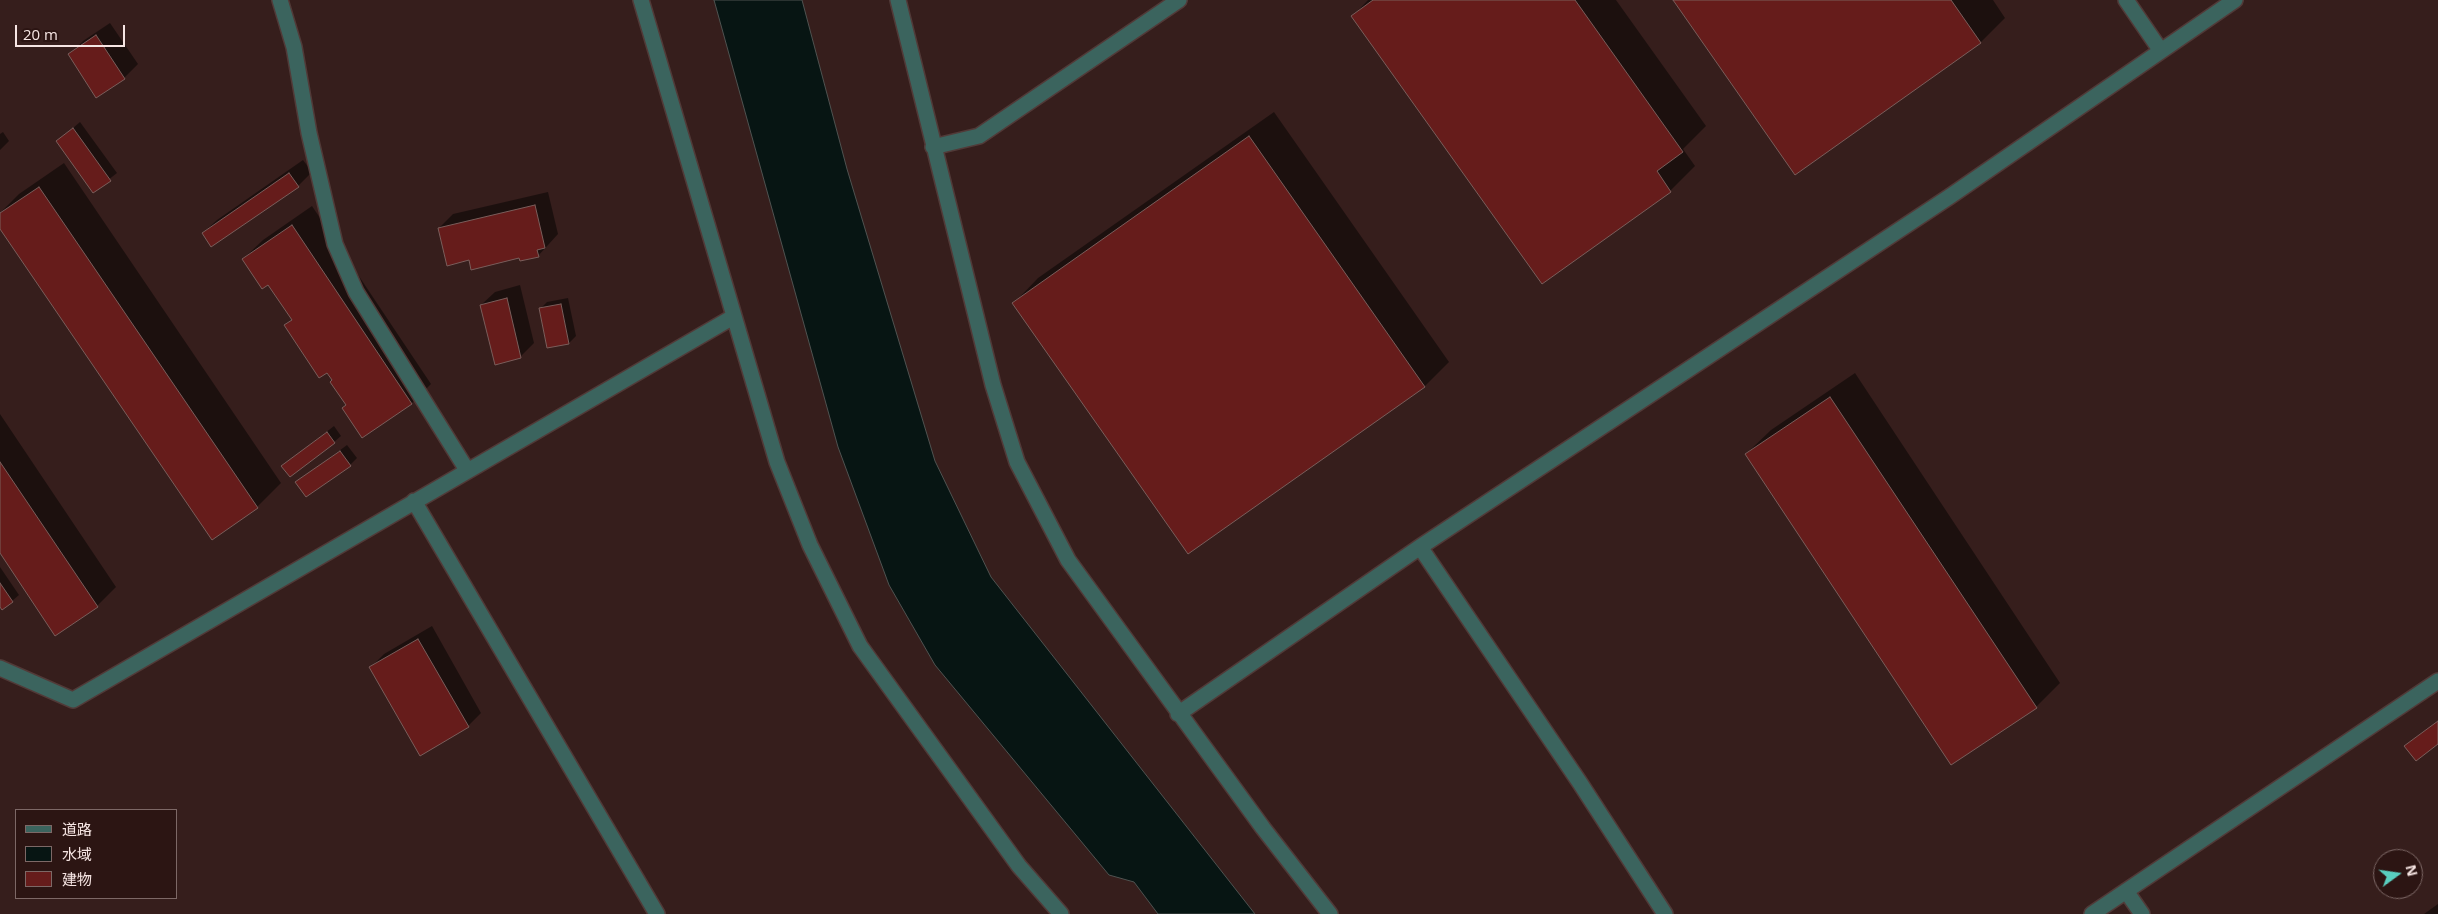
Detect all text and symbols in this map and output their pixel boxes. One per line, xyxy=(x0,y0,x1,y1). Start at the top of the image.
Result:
scale bar xyxy=(18,15,128,47)
text: 20 m xyxy=(23,24,58,44)
legend xyxy=(15,809,178,899)
text: 道路 xyxy=(62,819,92,839)
text: 水域 xyxy=(62,844,92,864)
north arrow xyxy=(2373,849,2423,899)
text: N xyxy=(2401,863,2423,878)
text: 建物 xyxy=(62,869,92,889)

